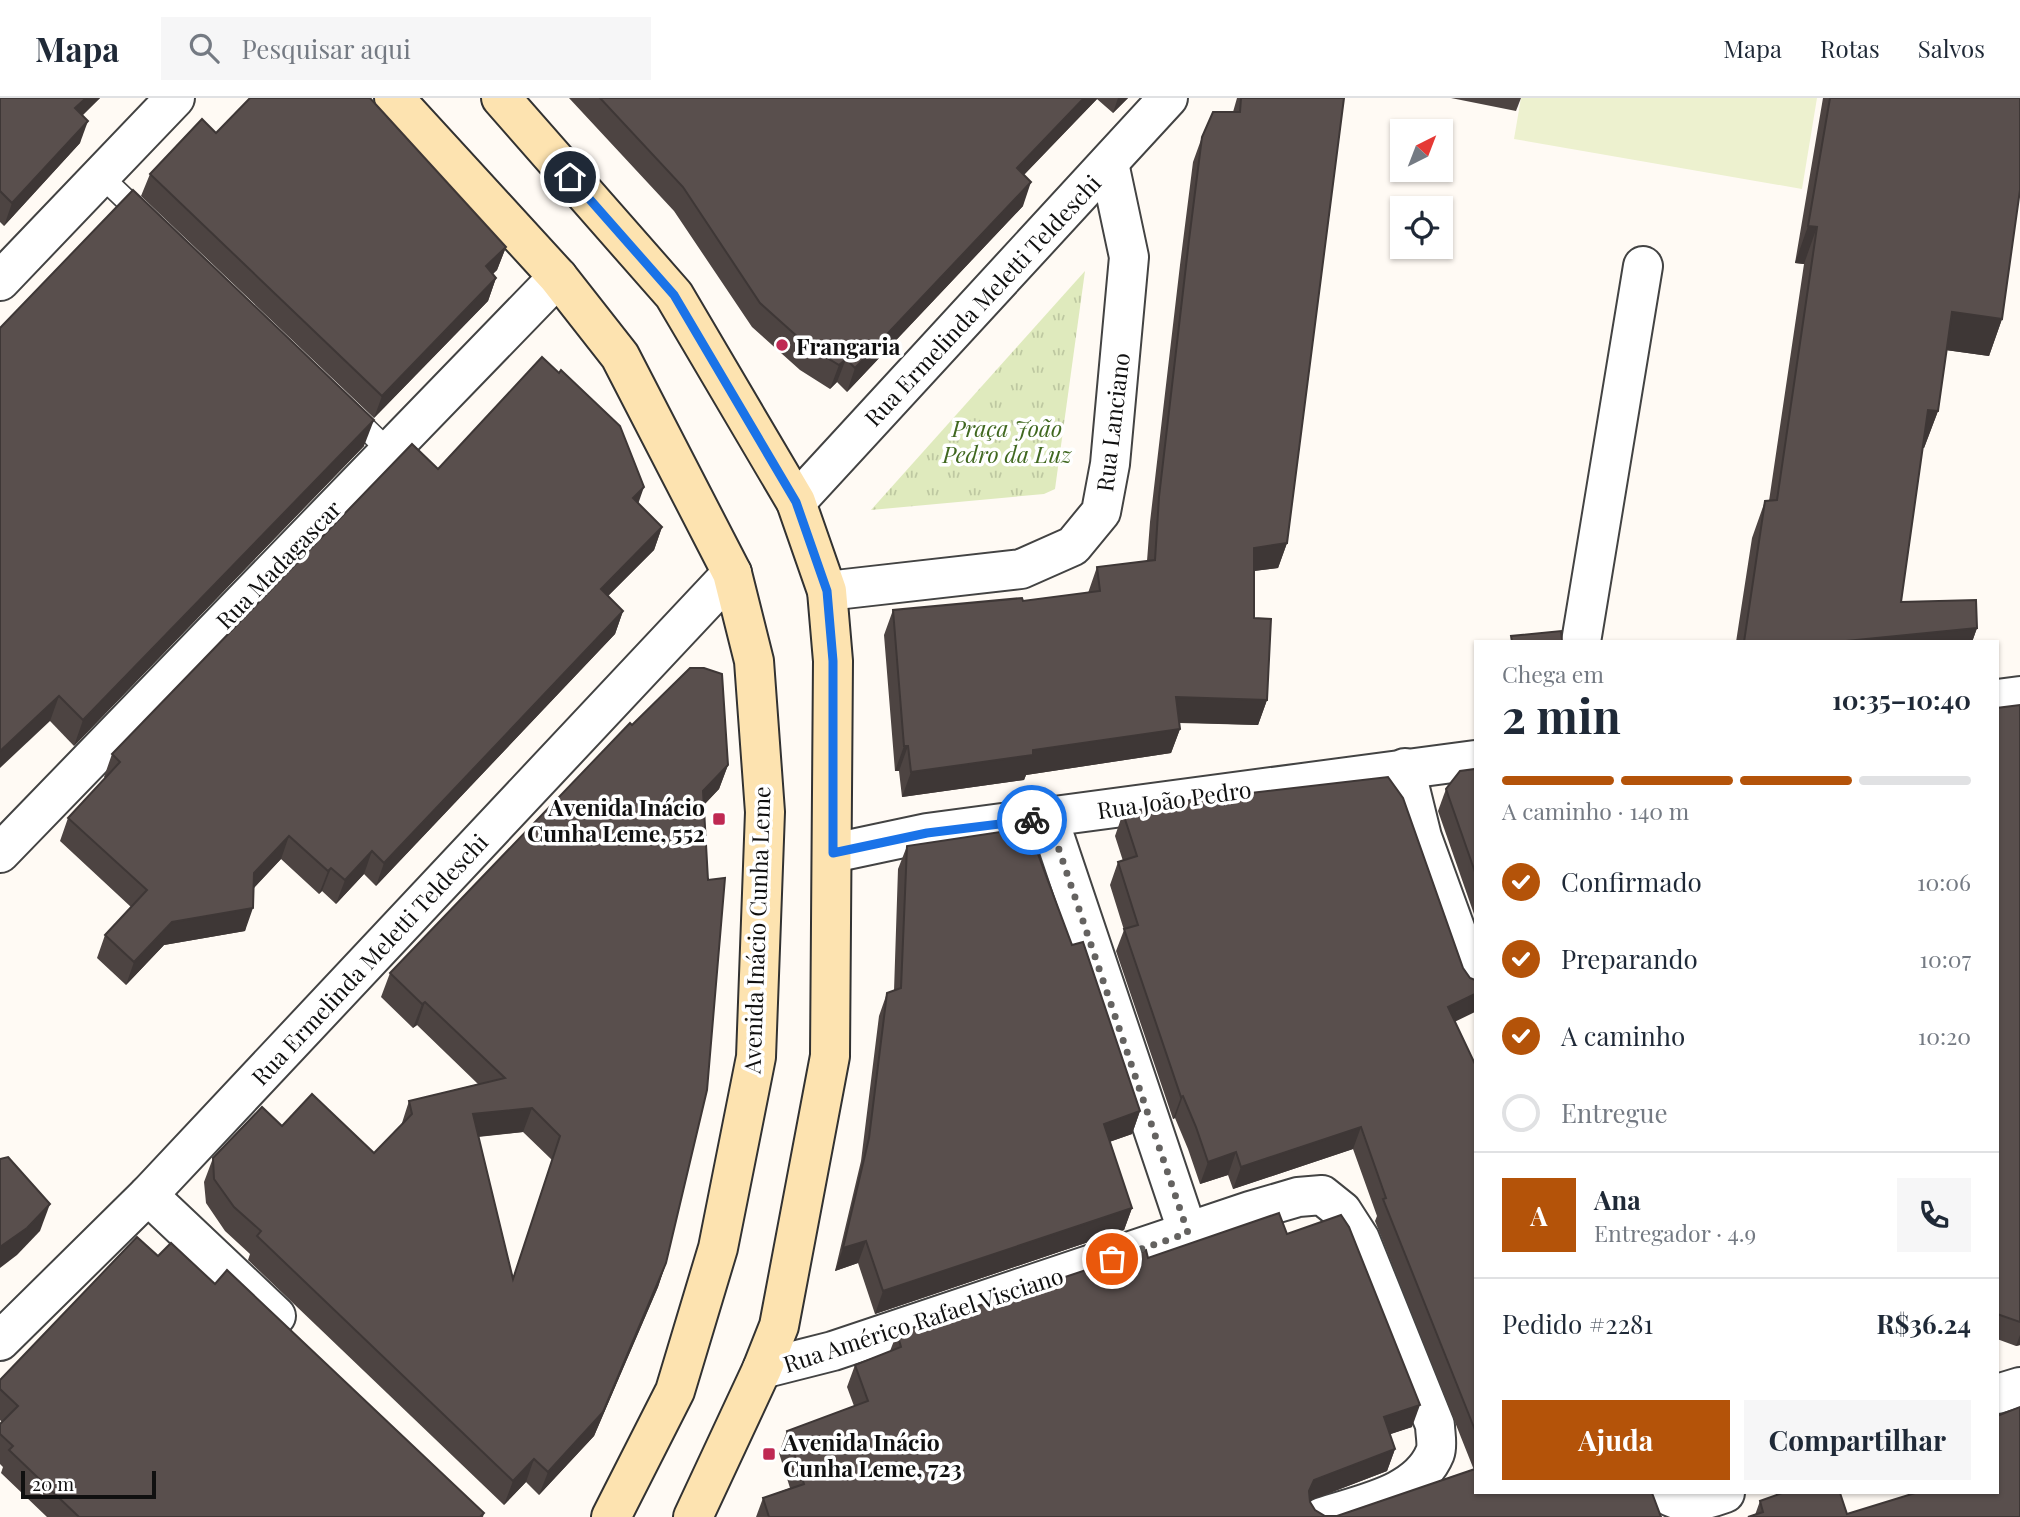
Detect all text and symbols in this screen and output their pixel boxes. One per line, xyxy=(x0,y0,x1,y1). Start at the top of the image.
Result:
search box xyxy=(161,17,651,80)
text: Mapa xyxy=(35,26,119,70)
icon: search xyxy=(185,29,223,67)
text: Pesquisar aqui xyxy=(241,31,411,66)
text: Mapa xyxy=(1723,32,1782,64)
text: Rotas xyxy=(1820,32,1880,64)
text: Salvos xyxy=(1918,32,1985,64)
north arrow xyxy=(1390,119,1452,182)
map controls xyxy=(1390,119,1453,259)
pin xyxy=(540,147,600,207)
icon: home xyxy=(551,158,589,196)
street label: Rua Ermelinda Meletti Teldeschi xyxy=(857,167,1107,432)
button: locate xyxy=(1390,196,1453,259)
place label: Frangaria xyxy=(796,330,901,361)
marker: Frangaria xyxy=(774,337,790,353)
street label: Rua Lanciano xyxy=(1088,351,1136,493)
park label: Praça João Pedro da Luz xyxy=(941,412,1072,469)
street label: Rua Madagascar xyxy=(209,493,347,635)
text: Chega em xyxy=(1502,658,1604,689)
text: 10:35–10:40 xyxy=(1832,682,1971,717)
text: 2 min xyxy=(1502,684,1621,746)
street label: Rua João Pedro xyxy=(1095,773,1253,825)
courier xyxy=(997,785,1067,855)
street label: Avenida Inácio Cunha Leme xyxy=(735,786,777,1075)
place label: Avenida Inácio Cunha Leme, 552 xyxy=(527,791,705,848)
text: A caminho · 140 m xyxy=(1502,795,1689,826)
icon: bike xyxy=(1013,801,1051,839)
marker: Avenida Inácio Cunha Leme, 552 xyxy=(711,811,727,827)
street label: Rua Ermelinda Meletti Teldeschi xyxy=(244,826,494,1091)
icon: check xyxy=(1502,863,1540,901)
text: Confirmado xyxy=(1561,864,1702,899)
text: 10:06 xyxy=(1917,866,1971,897)
icon: check xyxy=(1502,940,1540,978)
text: Preparando xyxy=(1561,941,1698,976)
text: 10:07 xyxy=(1919,943,1971,974)
icon: check xyxy=(1502,1017,1540,1055)
text: A caminho xyxy=(1561,1018,1685,1053)
text: 10:20 xyxy=(1918,1020,1971,1051)
text: Entregue xyxy=(1561,1095,1668,1130)
button: phone xyxy=(1897,1178,1971,1252)
text: Ana xyxy=(1594,1182,1641,1217)
text: A xyxy=(1530,1198,1548,1233)
text: Entregador · 4.9 xyxy=(1594,1217,1756,1248)
pin xyxy=(1082,1229,1142,1289)
icon: bag xyxy=(1093,1240,1131,1278)
street label: Rua Américo Rafael Visciano xyxy=(779,1259,1067,1379)
text: Pedido #2281 xyxy=(1502,1306,1653,1341)
text: R$36.24 xyxy=(1877,1306,1971,1341)
button: Ajuda xyxy=(1502,1400,1730,1480)
button: Compartilhar xyxy=(1744,1400,1971,1480)
place label: Avenida Inácio Cunha Leme, 723 xyxy=(782,1426,962,1483)
marker: Avenida Inácio Cunha Leme, 723 xyxy=(761,1446,777,1462)
scale bar xyxy=(21,1468,156,1500)
text: 20 m xyxy=(32,1470,74,1496)

